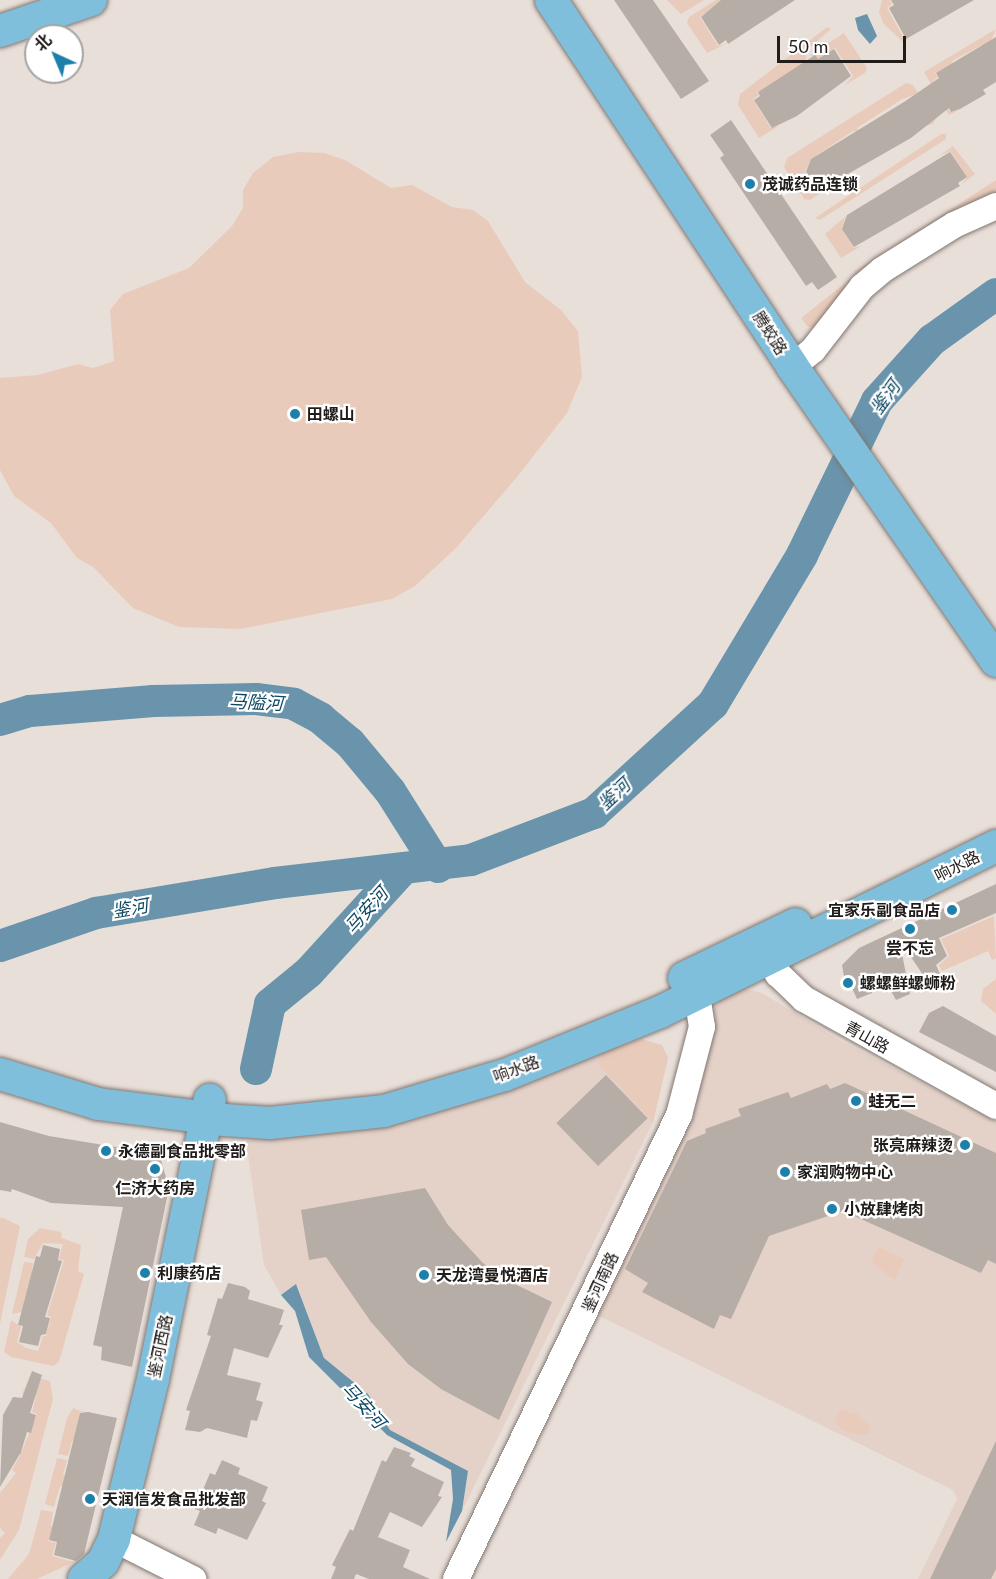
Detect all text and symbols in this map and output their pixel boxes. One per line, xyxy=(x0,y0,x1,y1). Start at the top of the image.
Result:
north arrow xyxy=(24,24,84,84)
scale bar xyxy=(780,24,909,62)
text: 北 xyxy=(30,30,55,55)
text: 50 m xyxy=(788,35,828,57)
place label: 茂诚药品连锁 xyxy=(762,174,858,194)
marker: 茂诚药品连锁 xyxy=(743,177,757,191)
street label: 腾蛟路 xyxy=(749,308,791,358)
water label: 鉴河 xyxy=(866,376,904,418)
place label: 田螺山 xyxy=(307,404,355,424)
marker: 田螺山 xyxy=(288,407,302,421)
water label: 马隘河 xyxy=(228,690,284,714)
water label: 鉴河 xyxy=(593,774,635,814)
street label: 响水路 xyxy=(931,847,983,885)
water label: 马安河 xyxy=(340,883,392,937)
water label: 鉴河 xyxy=(110,894,150,922)
place label: 宜家乐副食品店 xyxy=(828,900,940,920)
marker: 宜家乐副食品店 xyxy=(945,903,959,917)
marker: 尝不忘 xyxy=(903,922,917,936)
place label: 尝不忘 xyxy=(886,938,934,958)
place label: 螺螺鲜螺蛳粉 xyxy=(860,973,956,993)
marker: 螺螺鲜螺蛳粉 xyxy=(841,976,855,990)
street label: 青山路 xyxy=(841,1017,893,1057)
street label: 响水路 xyxy=(490,1052,542,1086)
place label: 蛙无二 xyxy=(868,1091,916,1111)
marker: 蛙无二 xyxy=(849,1094,863,1108)
place label: 张亮麻辣烫 xyxy=(873,1135,953,1155)
marker: 张亮麻辣烫 xyxy=(958,1138,972,1152)
place label: 永德副食品批零部 xyxy=(118,1141,246,1161)
marker: 永德副食品批零部 xyxy=(99,1144,113,1158)
marker: 仁济大药房 xyxy=(148,1162,162,1176)
place label: 家润购物中心 xyxy=(797,1162,893,1182)
marker: 家润购物中心 xyxy=(778,1165,792,1179)
place label: 仁济大药房 xyxy=(115,1178,195,1198)
place label: 小放肆烤肉 xyxy=(844,1199,924,1219)
marker: 小放肆烤肉 xyxy=(825,1202,839,1216)
street label: 鉴河南路 xyxy=(578,1249,622,1315)
place label: 利康药店 xyxy=(157,1263,221,1283)
place label: 天龙湾曼悦酒店 xyxy=(436,1265,548,1285)
marker: 利康药店 xyxy=(138,1266,152,1280)
marker: 天龙湾曼悦酒店 xyxy=(417,1268,431,1282)
street label: 鉴河西路 xyxy=(144,1313,176,1379)
water label: 马安河 xyxy=(338,1378,390,1432)
place label: 天润信发食品批发部 xyxy=(102,1489,246,1509)
marker: 天润信发食品批发部 xyxy=(83,1492,97,1506)

